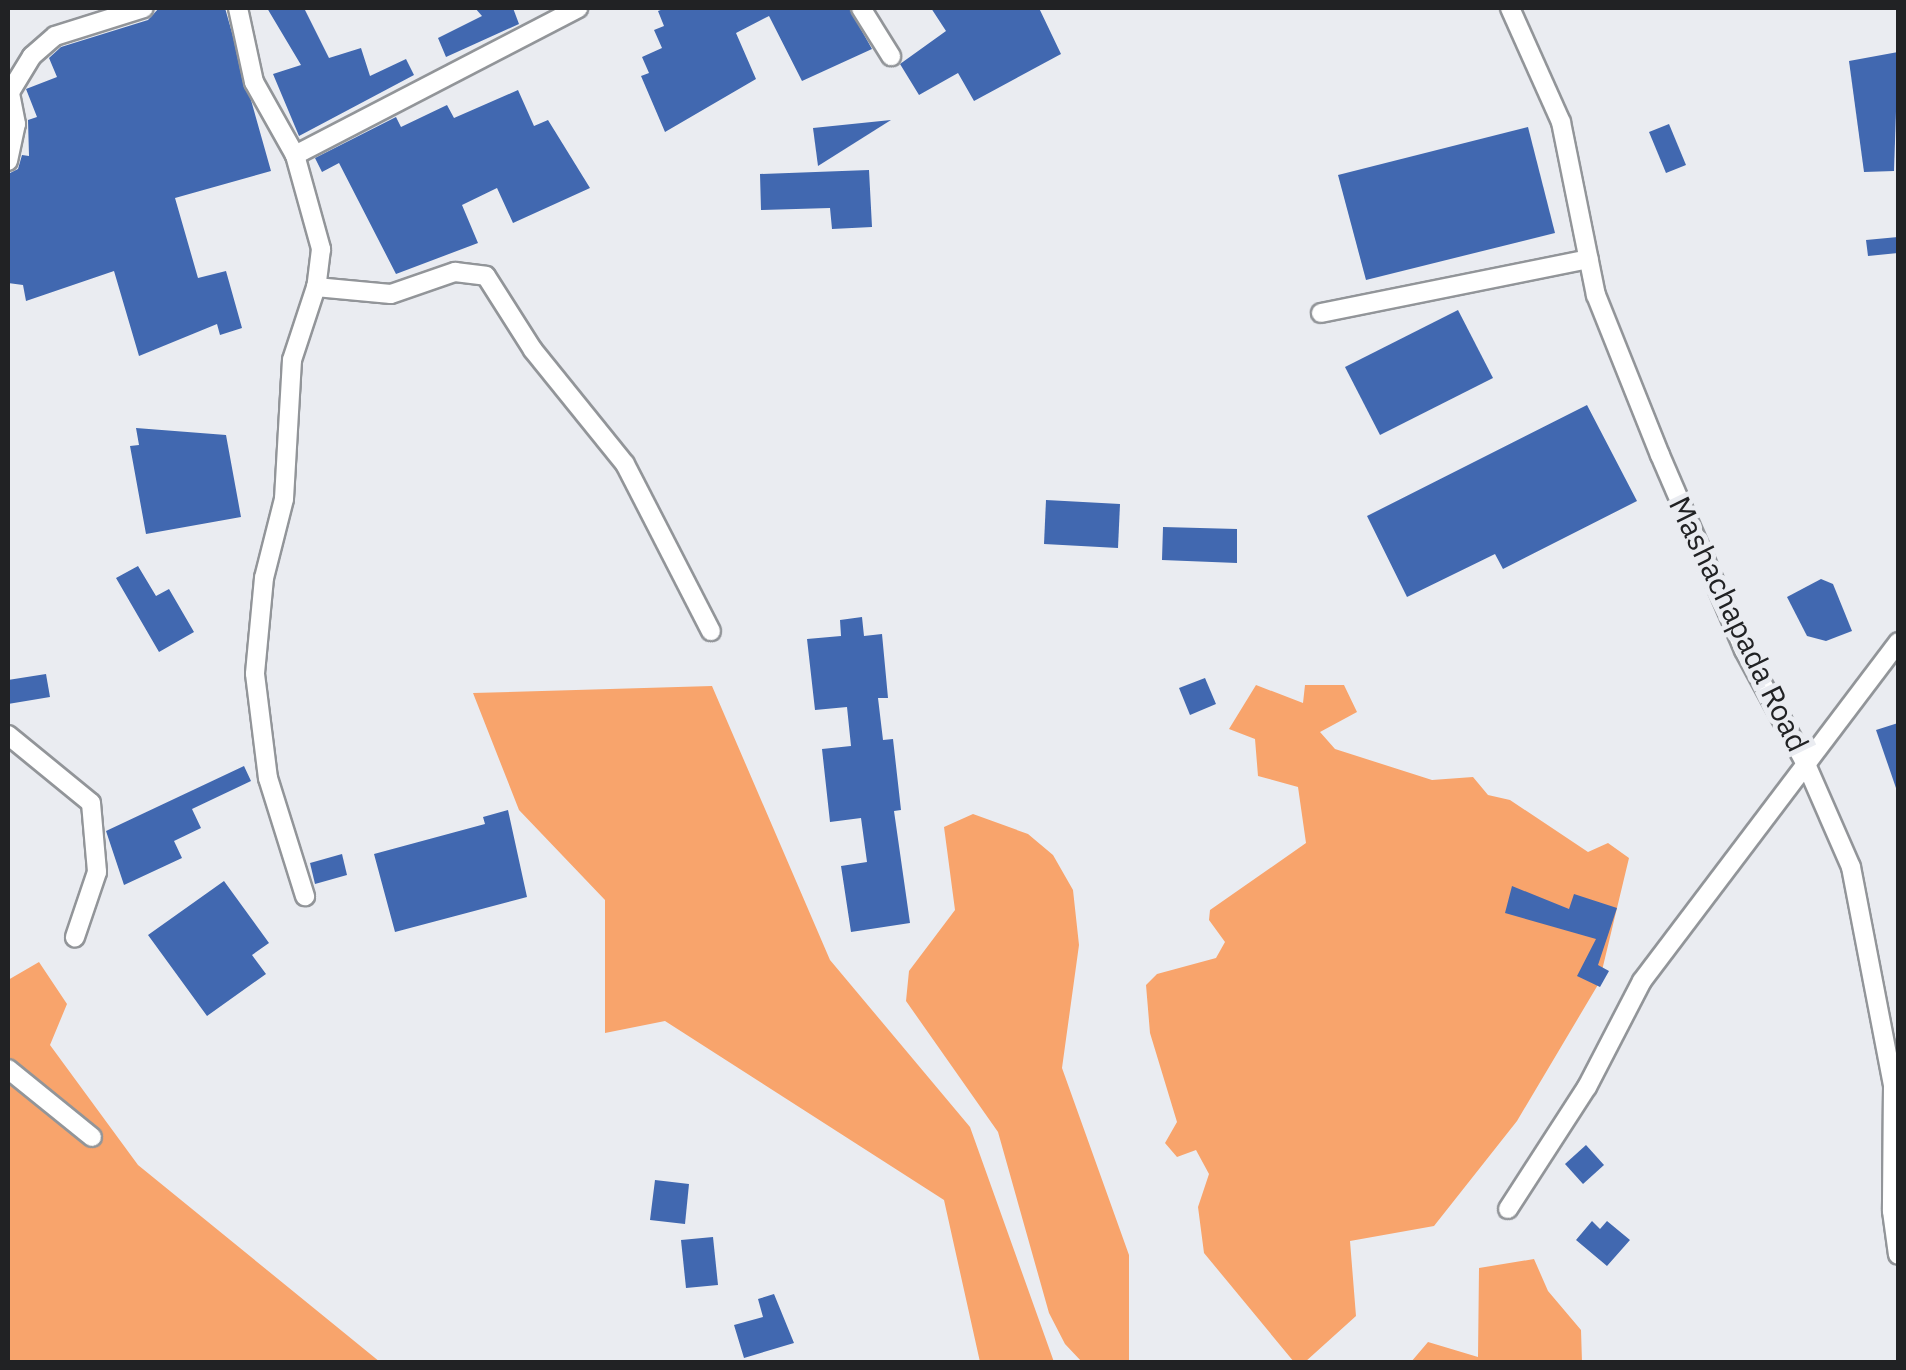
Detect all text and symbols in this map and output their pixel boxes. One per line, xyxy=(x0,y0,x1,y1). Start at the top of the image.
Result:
street label: Mashachapada Road xyxy=(1662,491,1816,757)

